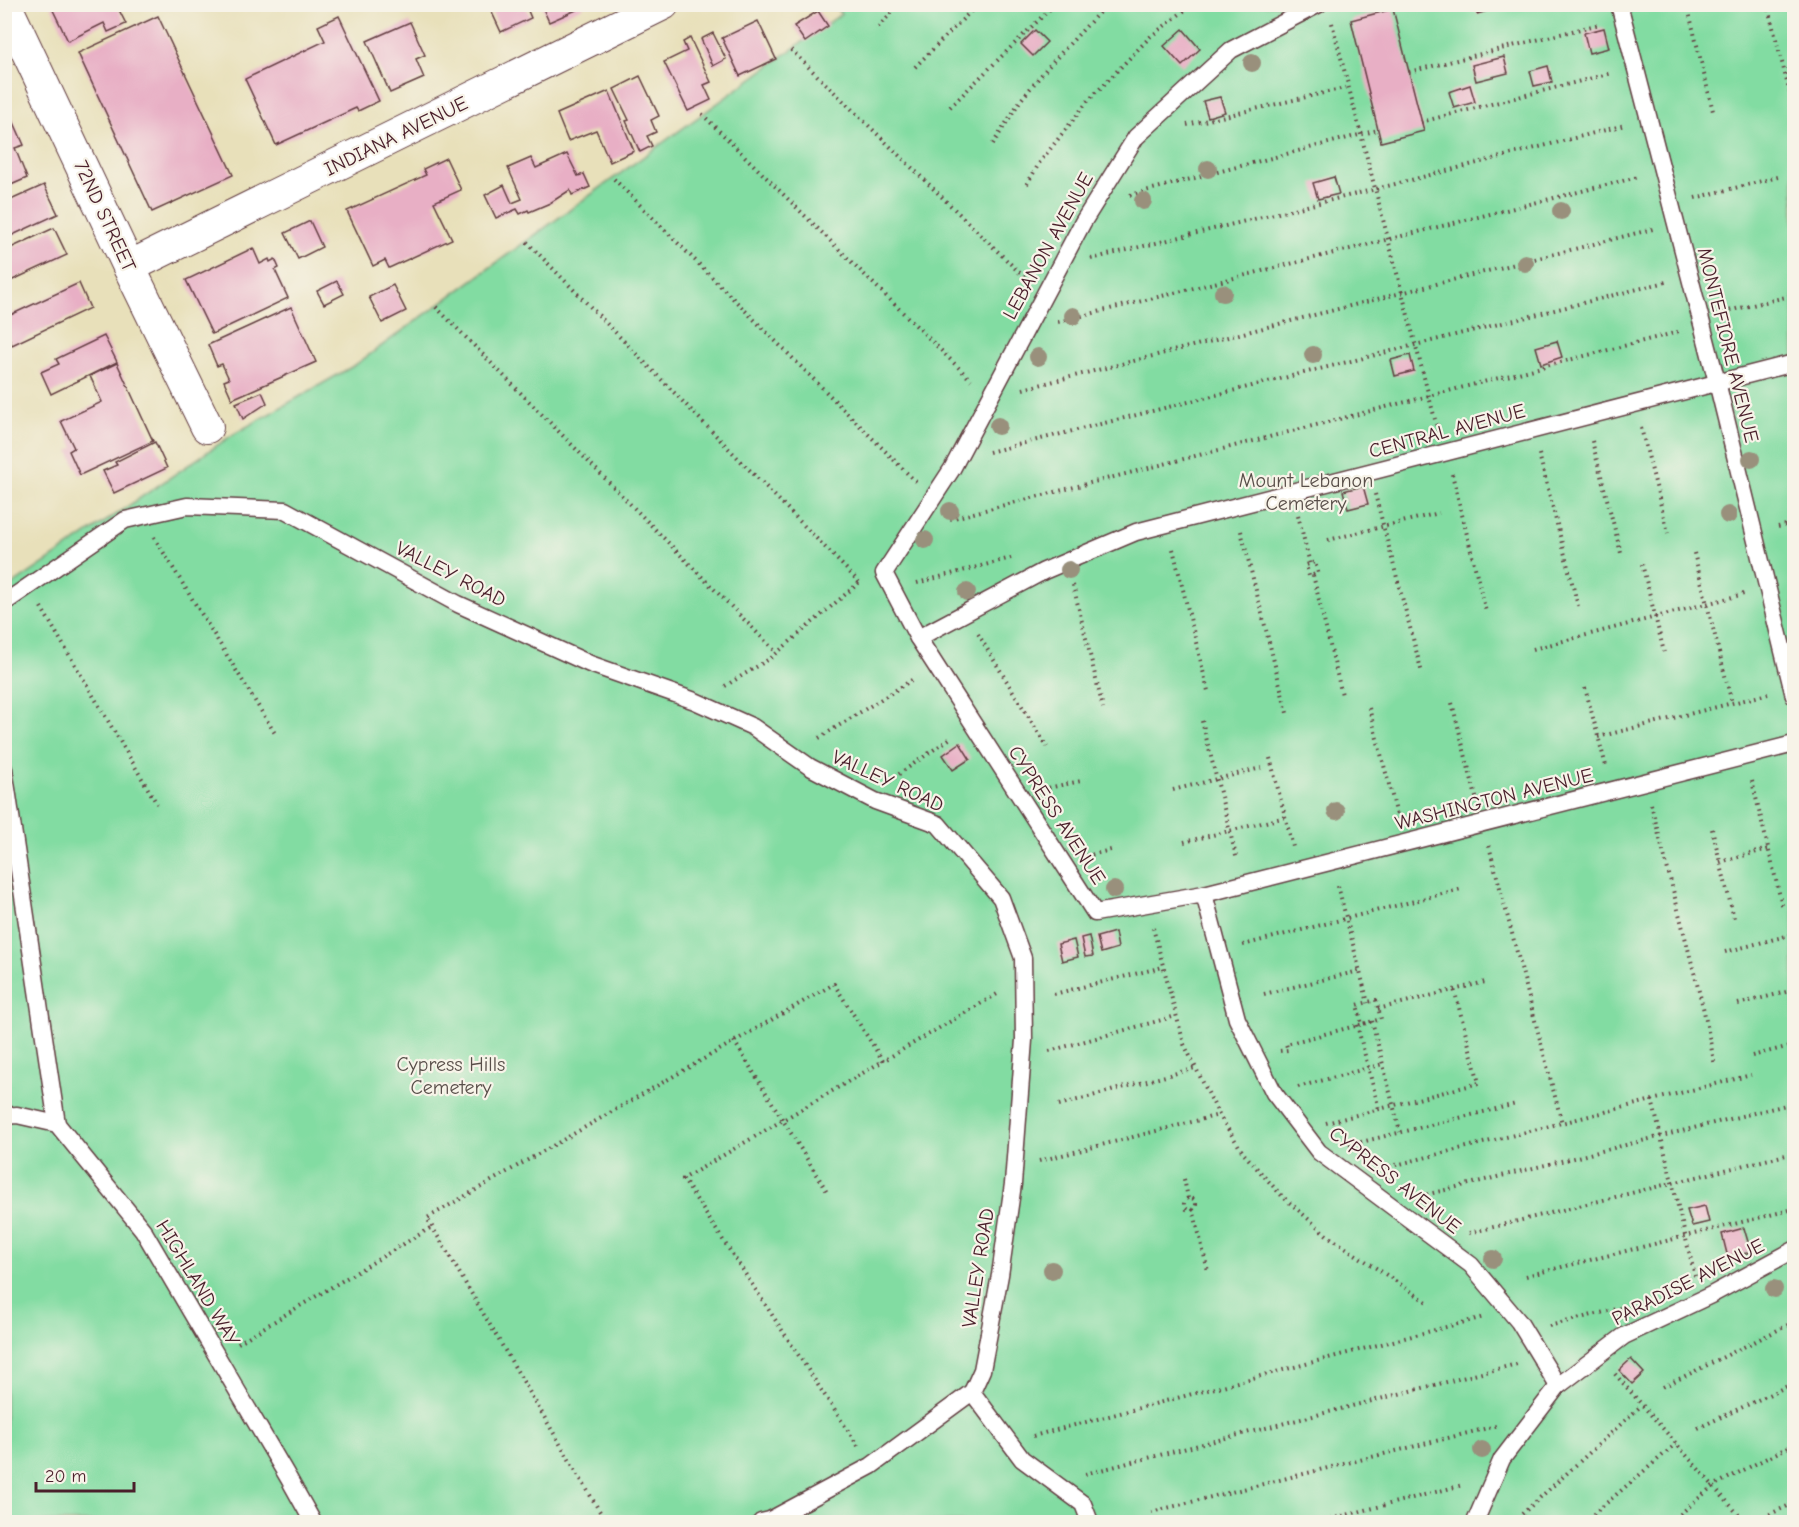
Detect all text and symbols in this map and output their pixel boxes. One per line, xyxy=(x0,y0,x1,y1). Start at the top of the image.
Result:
street label: INDIANA AVENUE xyxy=(321,91,471,181)
street label: 72ND STREET xyxy=(69,157,141,276)
street label: LEBANON AVENUE xyxy=(998,168,1098,324)
street label: MONTEFIORE AVENUE xyxy=(1693,245,1763,445)
street label: CENTRAL AVENUE xyxy=(1366,399,1528,463)
park label: Mount Lebanon Cemetery xyxy=(1239,469,1373,515)
street label: VALLEY ROAD xyxy=(392,536,510,612)
street label: CYPRESS AVENUE xyxy=(1004,741,1110,889)
street label: VALLEY ROAD xyxy=(828,745,948,817)
street label: WASHINGTON AVENUE xyxy=(1393,763,1595,835)
park label: Cypress Hills Cemetery xyxy=(397,1053,505,1099)
street label: CYPRESS AVENUE xyxy=(1325,1121,1465,1239)
street label: VALLEY ROAD xyxy=(957,1207,999,1329)
street label: HIGHLAND WAY xyxy=(151,1216,245,1350)
street label: PARADISE AVENUE xyxy=(1608,1234,1768,1330)
scale bar xyxy=(36,1455,134,1493)
text: 20 m xyxy=(45,1466,86,1487)

